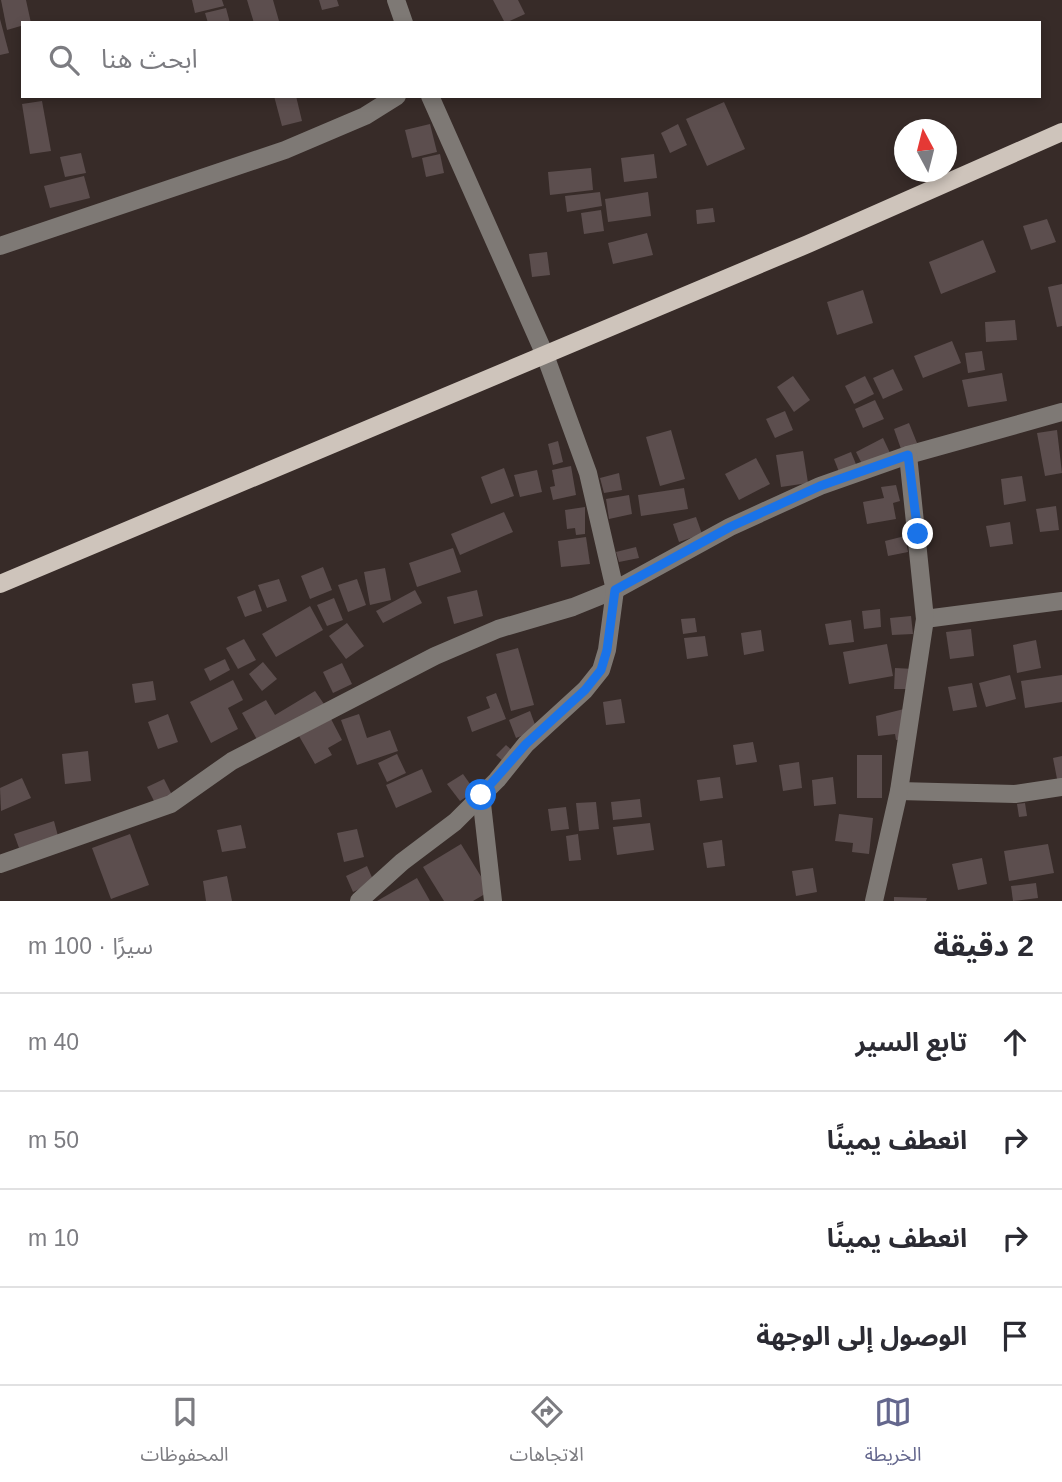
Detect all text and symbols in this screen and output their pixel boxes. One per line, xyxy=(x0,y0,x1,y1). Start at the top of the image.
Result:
search box xyxy=(21,21,1041,98)
icon: search xyxy=(45,41,83,79)
text: ابحث هنا xyxy=(101,44,198,74)
north arrow xyxy=(894,119,957,182)
route end xyxy=(902,518,933,549)
route start xyxy=(465,779,496,810)
text: 2 دقيقة xyxy=(933,929,1034,962)
text: سيرًا · 100 m xyxy=(28,933,153,959)
icon: ahead xyxy=(996,1023,1034,1061)
text: تابع السير xyxy=(855,1027,967,1057)
text: 40 m xyxy=(28,1029,79,1055)
icon: right xyxy=(996,1121,1034,1159)
text: انعطف يمينًا xyxy=(827,1125,967,1155)
text: 50 m xyxy=(28,1127,79,1153)
icon: right xyxy=(996,1219,1034,1257)
text: انعطف يمينًا xyxy=(827,1223,967,1253)
text: 10 m xyxy=(28,1225,79,1251)
icon: arrive xyxy=(996,1317,1034,1355)
text: الوصول إلى الوجهة xyxy=(756,1321,967,1351)
tab: المحفوظات xyxy=(140,1393,229,1475)
tab: الاتجاهات xyxy=(510,1393,584,1475)
tab: الخريطة xyxy=(865,1393,922,1475)

